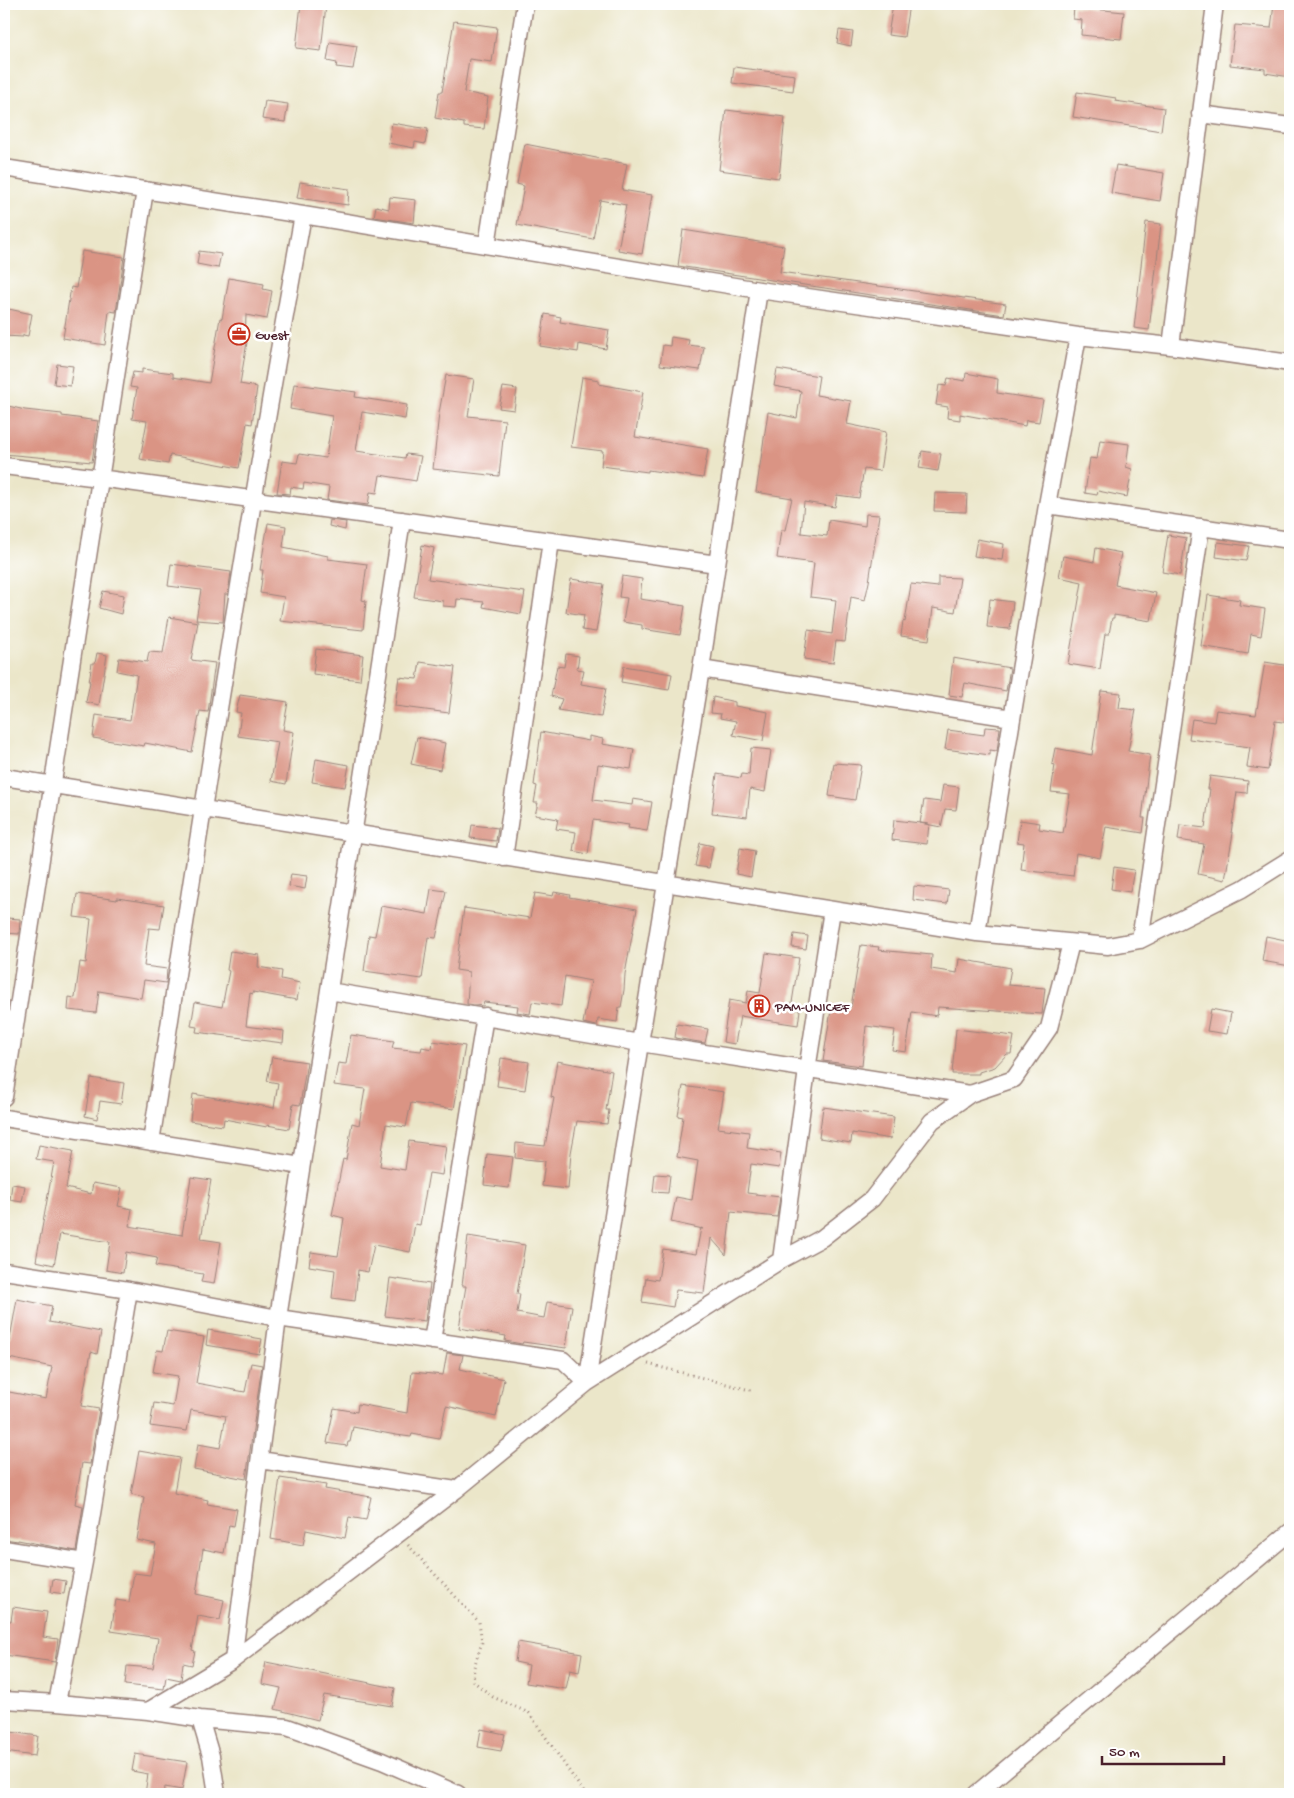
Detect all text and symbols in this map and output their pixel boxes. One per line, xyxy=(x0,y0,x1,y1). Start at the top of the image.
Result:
office icon: Guest xyxy=(227,322,251,346)
place label: Guest xyxy=(255,328,290,345)
building icon: PAM-UNICEF xyxy=(747,994,771,1018)
place label: PAM-UNICEF xyxy=(774,1000,850,1017)
scale bar xyxy=(1102,1733,1224,1765)
text: 50 m xyxy=(1109,1744,1140,1762)

